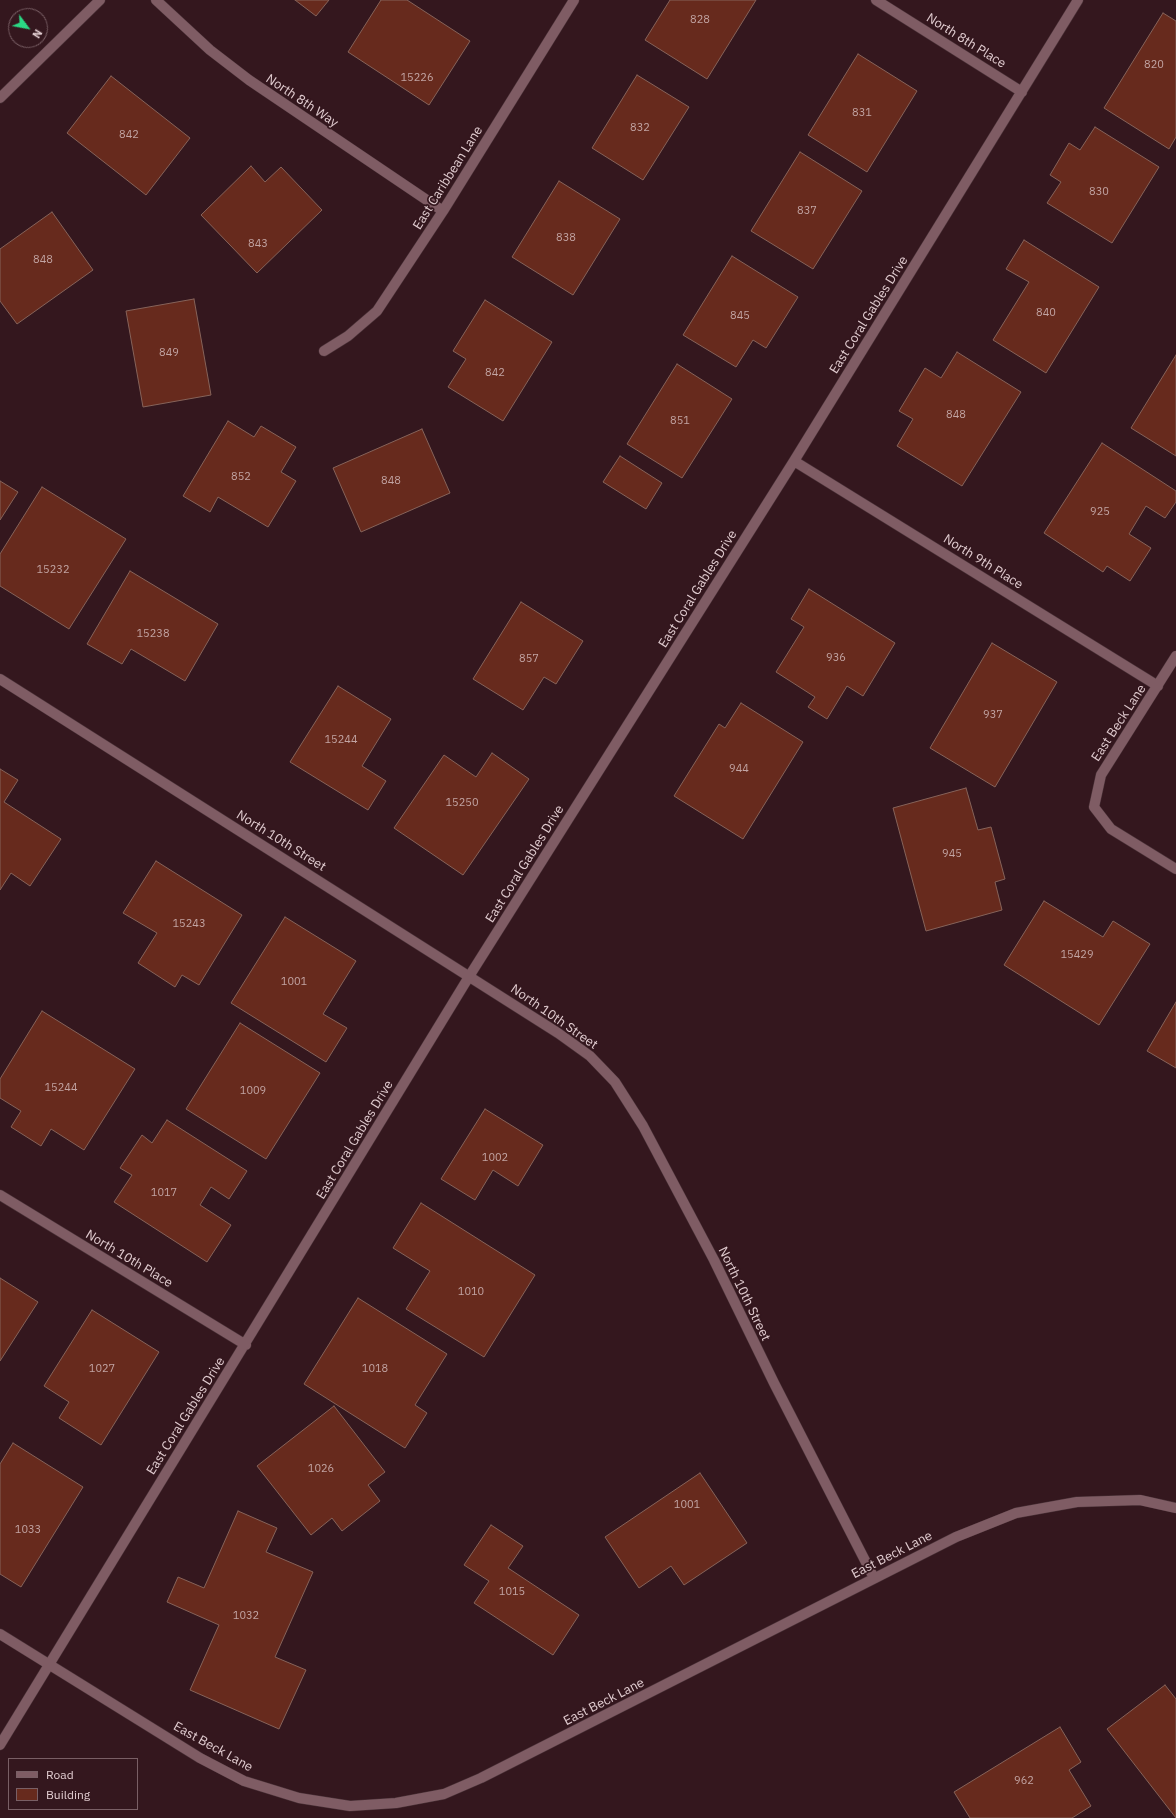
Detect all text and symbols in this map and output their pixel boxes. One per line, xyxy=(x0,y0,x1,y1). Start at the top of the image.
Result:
north arrow xyxy=(8,8,48,48)
street label: North 8th Place xyxy=(923,10,1009,72)
house number: 828 xyxy=(690,13,710,27)
text: N xyxy=(29,27,45,41)
house number: 820 xyxy=(1144,58,1164,72)
street label: North 8th Way xyxy=(263,71,341,131)
house number: 15226 xyxy=(401,71,433,85)
house number: 831 xyxy=(852,106,872,120)
house number: 832 xyxy=(630,121,650,135)
street label: East Caribbean Lane xyxy=(410,123,486,233)
house number: 842 xyxy=(119,128,139,142)
house number: 830 xyxy=(1089,185,1109,199)
house number: 837 xyxy=(797,204,817,218)
house number: 838 xyxy=(556,231,576,245)
house number: 843 xyxy=(248,237,268,251)
house number: 848 xyxy=(33,253,53,267)
street label: East Coral Gables Drive xyxy=(826,253,912,377)
house number: 840 xyxy=(1036,306,1056,320)
house number: 845 xyxy=(730,309,750,323)
house number: 849 xyxy=(159,346,179,360)
house number: 842 xyxy=(485,366,505,380)
house number: 848 xyxy=(946,408,966,422)
house number: 851 xyxy=(670,414,690,428)
house number: 852 xyxy=(231,470,251,484)
house number: 848 xyxy=(381,474,401,488)
house number: 925 xyxy=(1090,505,1110,519)
street label: East Coral Gables Drive xyxy=(655,527,741,651)
street label: North 9th Place xyxy=(940,531,1026,593)
house number: 15232 xyxy=(37,563,69,577)
house number: 15238 xyxy=(137,627,169,641)
house number: 936 xyxy=(826,651,846,665)
house number: 857 xyxy=(519,652,539,666)
street label: East Beck Lane xyxy=(1088,682,1150,764)
house number: 937 xyxy=(983,708,1003,722)
house number: 15244 xyxy=(325,733,357,747)
house number: 944 xyxy=(729,762,749,776)
house number: 15250 xyxy=(446,796,478,810)
street label: East Coral Gables Drive xyxy=(482,802,568,926)
street label: North 10th Street xyxy=(233,807,329,875)
house number: 945 xyxy=(942,847,962,861)
house number: 15243 xyxy=(173,917,205,931)
house number: 15429 xyxy=(1061,948,1093,962)
house number: 1001 xyxy=(281,975,307,989)
street label: North 10th Street xyxy=(508,981,600,1053)
street label: East Coral Gables Drive xyxy=(313,1078,397,1202)
house number: 15244 xyxy=(45,1081,77,1095)
house number: 1009 xyxy=(240,1084,266,1098)
house number: 1002 xyxy=(482,1151,508,1165)
house number: 1017 xyxy=(151,1186,177,1200)
street label: North 10th Place xyxy=(83,1227,175,1291)
street label: North 10th Street xyxy=(715,1244,773,1344)
house number: 1010 xyxy=(458,1285,484,1299)
street label: East Coral Gables Drive xyxy=(143,1354,229,1478)
house number: 1027 xyxy=(89,1362,115,1376)
house number: 1018 xyxy=(362,1362,388,1376)
house number: 1026 xyxy=(308,1462,334,1476)
house number: 1001 xyxy=(674,1498,700,1512)
house number: 1033 xyxy=(15,1523,41,1537)
street label: East Beck Lane xyxy=(849,1528,935,1582)
house number: 1015 xyxy=(499,1585,525,1599)
house number: 1032 xyxy=(233,1609,259,1623)
street label: East Beck Lane xyxy=(561,1675,647,1729)
street label: East Beck Lane xyxy=(171,1719,255,1775)
legend xyxy=(8,1758,138,1810)
text: Road xyxy=(46,1767,74,1782)
house number: 962 xyxy=(1014,1774,1034,1788)
text: Building xyxy=(46,1787,90,1802)

